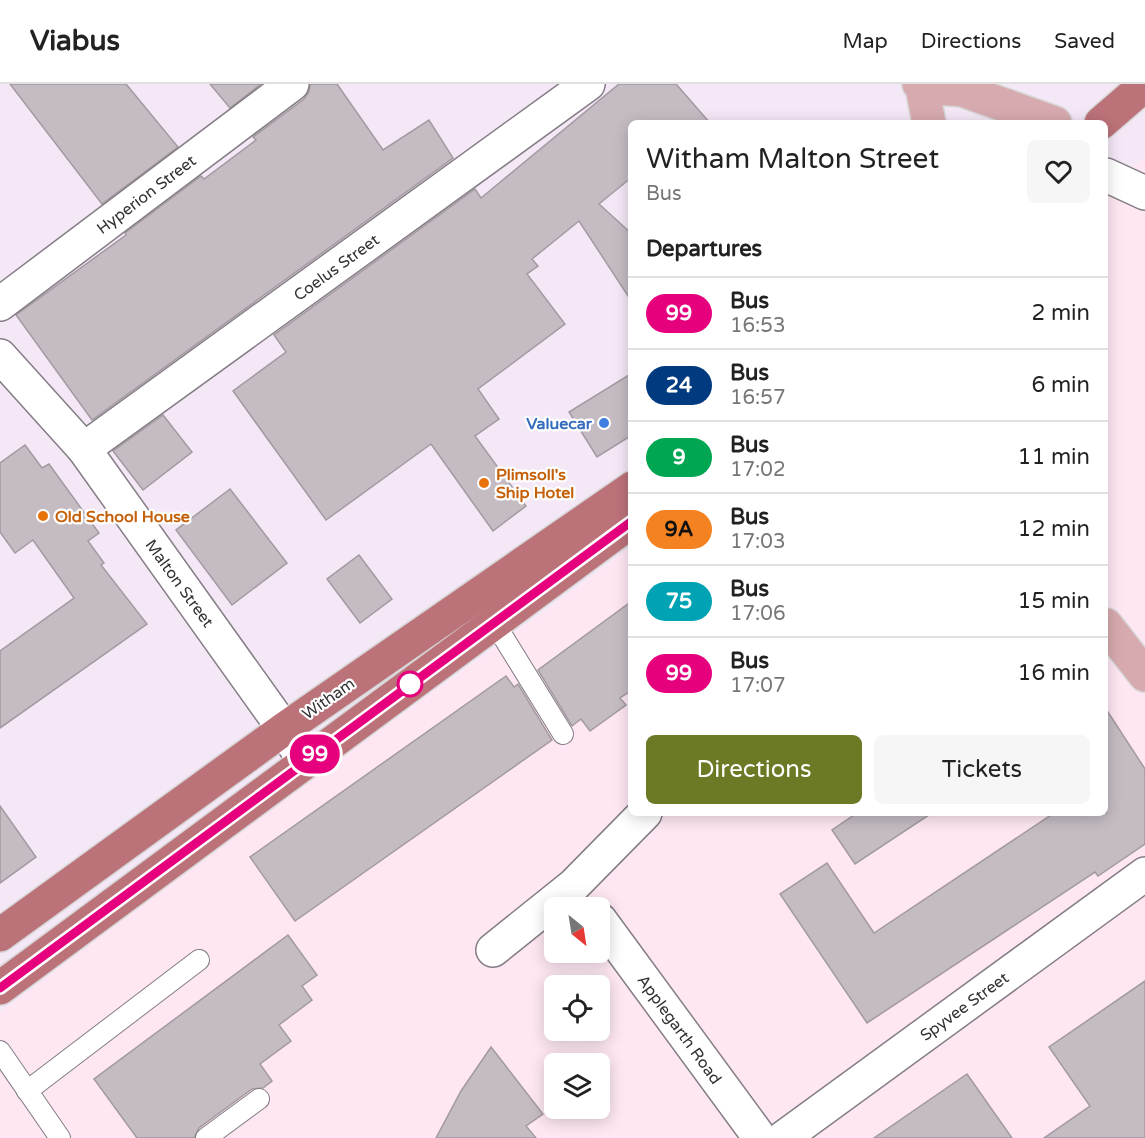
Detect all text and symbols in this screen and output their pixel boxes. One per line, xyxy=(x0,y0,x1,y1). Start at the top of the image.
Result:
text: Viabus xyxy=(30,24,120,58)
text: Map xyxy=(842,29,888,54)
text: Directions xyxy=(921,29,1021,54)
text: Saved xyxy=(1054,29,1115,54)
button: heart xyxy=(1027,140,1090,203)
text: Witham Malton Street xyxy=(646,142,939,176)
street label: Hyperion Street xyxy=(93,151,200,239)
text: Bus xyxy=(646,182,682,206)
street label: Coelus Street xyxy=(290,230,383,306)
text: Departures xyxy=(646,236,762,262)
text: Bus xyxy=(730,288,769,314)
text: 2 min xyxy=(1031,300,1090,326)
text: 99 xyxy=(666,301,692,326)
text: 16:53 xyxy=(730,314,785,338)
text: Bus xyxy=(730,360,769,386)
text: 6 min xyxy=(1031,372,1090,398)
text: 24 xyxy=(666,373,692,398)
text: 16:57 xyxy=(730,386,785,410)
place label: Valuecar xyxy=(526,414,593,434)
marker: Valuecar xyxy=(597,416,611,430)
text: Bus xyxy=(730,432,769,458)
text: 11 min xyxy=(1018,444,1090,470)
text: 9 xyxy=(672,445,686,470)
text: 17:02 xyxy=(730,458,785,482)
place label: Plimsoll's Ship Hotel xyxy=(496,465,574,503)
marker: Plimsoll's Ship Hotel xyxy=(477,476,491,490)
text: Bus xyxy=(730,504,769,530)
place label: Old School House xyxy=(55,507,190,527)
marker: Old School House xyxy=(36,509,50,523)
text: 12 min xyxy=(1018,516,1090,542)
text: 9A xyxy=(665,517,693,542)
text: 17:03 xyxy=(730,530,785,554)
street label: Malton Street xyxy=(141,536,218,631)
text: Bus xyxy=(730,576,769,602)
text: 15 min xyxy=(1018,588,1090,614)
text: 75 xyxy=(666,589,692,614)
text: 17:06 xyxy=(730,602,785,626)
text: Bus xyxy=(730,648,769,674)
text: 16 min xyxy=(1018,660,1090,686)
text: 99 xyxy=(666,661,692,686)
unlabelled marker xyxy=(397,671,423,697)
street label: Witham xyxy=(298,674,359,724)
text: 17:07 xyxy=(730,674,785,698)
line badge: 99 xyxy=(288,734,342,774)
button: Directions xyxy=(646,735,862,804)
button: Tickets xyxy=(874,735,1090,804)
text: 99 xyxy=(302,742,328,767)
north arrow xyxy=(544,897,610,963)
map controls xyxy=(544,897,610,1119)
street label: Spyvee Street xyxy=(916,968,1013,1046)
street label: Applegarth Road xyxy=(633,971,726,1088)
button: locate xyxy=(544,975,610,1041)
button: layers xyxy=(544,1053,610,1119)

